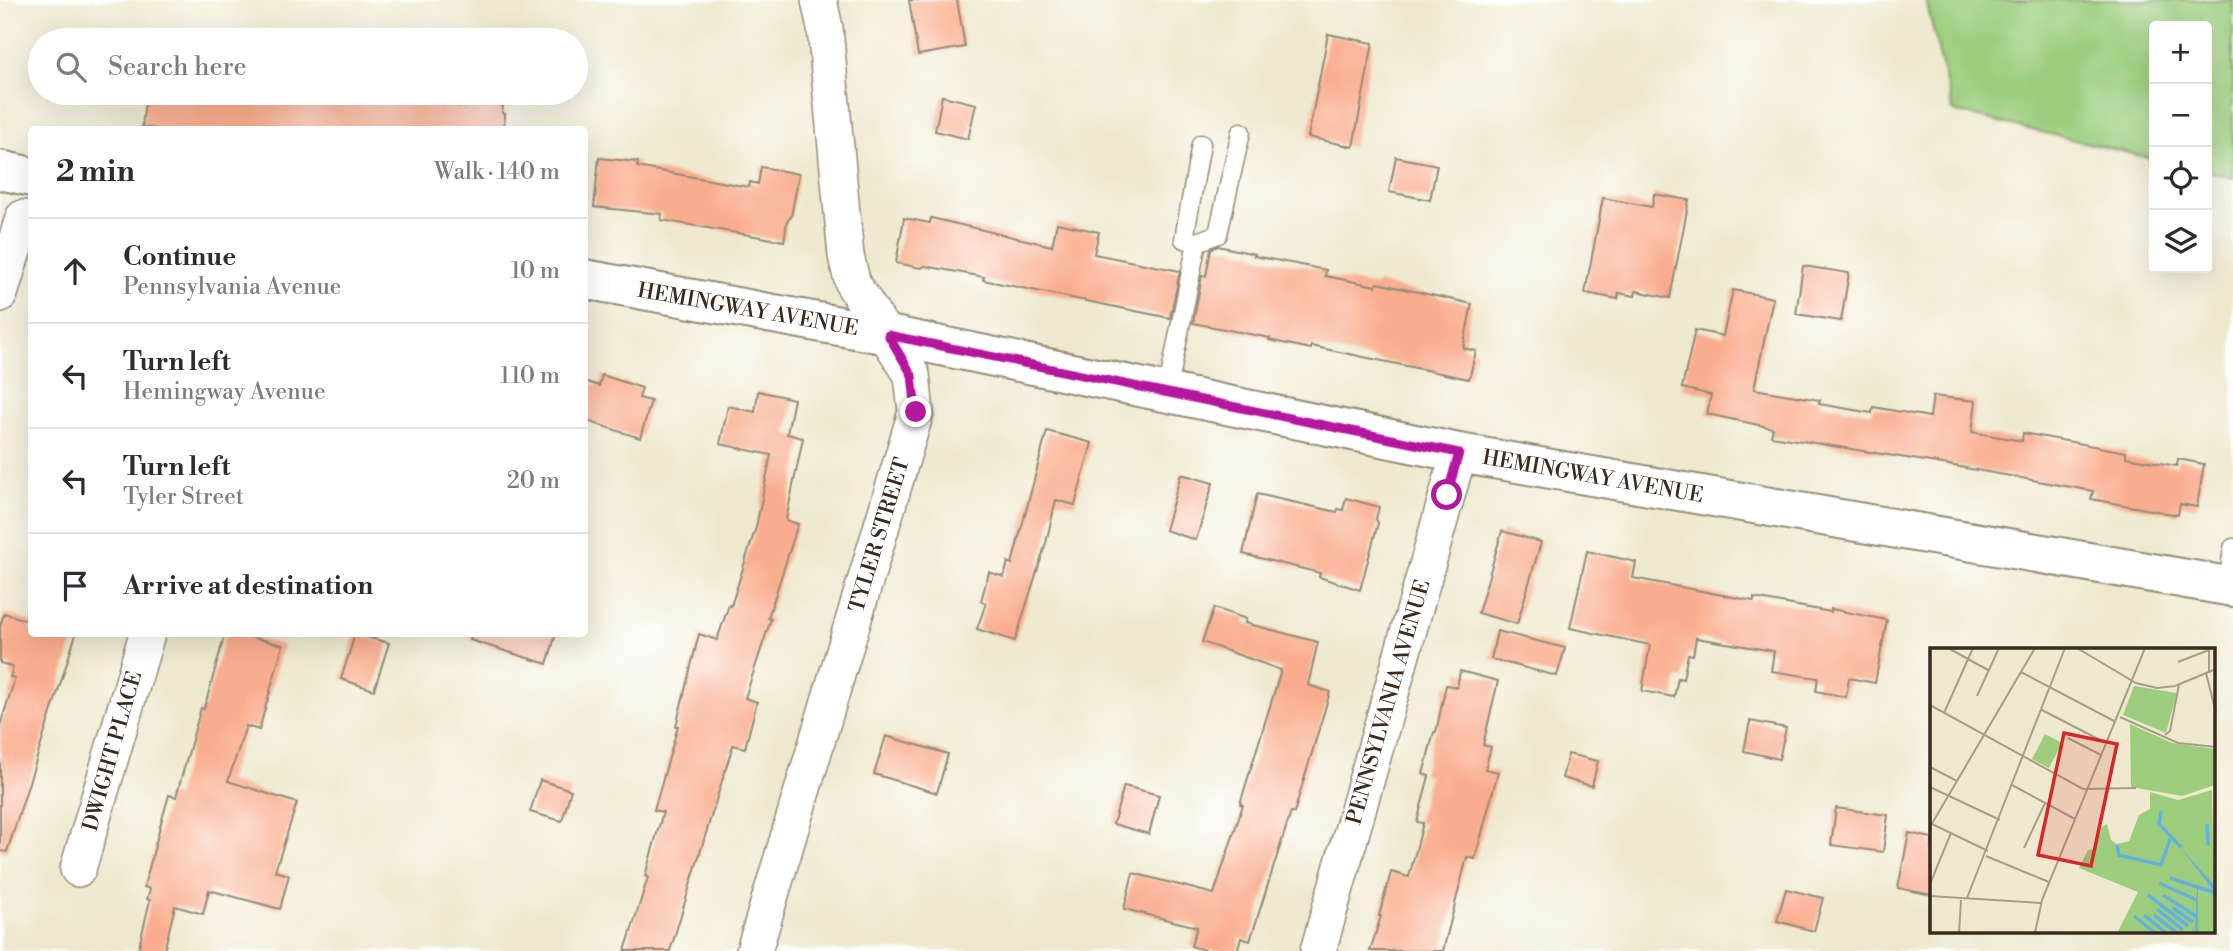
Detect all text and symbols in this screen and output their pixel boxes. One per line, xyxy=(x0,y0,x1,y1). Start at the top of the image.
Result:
map controls xyxy=(2149,21,2212,273)
button: + xyxy=(2149,21,2212,84)
search box xyxy=(28,28,588,105)
icon: search xyxy=(52,48,90,86)
text: Search here xyxy=(108,51,247,83)
button: − xyxy=(2149,84,2212,147)
button: locate xyxy=(2149,147,2212,210)
text: 2 min xyxy=(56,153,135,191)
text: Walk · 140 m xyxy=(434,158,560,186)
button: layers xyxy=(2149,210,2212,273)
text: Continue xyxy=(123,241,236,273)
icon: ahead xyxy=(56,252,94,290)
text: 10 m xyxy=(511,257,560,285)
text: Pennsylvania Avenue xyxy=(123,273,341,301)
street label: HEMINGWAY AVENUE xyxy=(635,278,860,342)
text: Turn left xyxy=(123,346,231,378)
icon: left xyxy=(56,357,94,395)
text: 110 m xyxy=(500,362,560,390)
text: Hemingway Avenue xyxy=(123,378,326,406)
route end xyxy=(900,396,931,427)
street label: HEMINGWAY AVENUE xyxy=(1480,445,1705,509)
text: Turn left xyxy=(123,451,231,483)
street label: TYLER STREET xyxy=(844,455,916,616)
icon: left xyxy=(56,462,94,500)
text: 20 m xyxy=(507,467,560,495)
route start xyxy=(1431,479,1462,510)
text: Tyler Street xyxy=(123,483,244,511)
icon: arrive xyxy=(56,567,94,605)
text: Arrive at destination xyxy=(123,570,373,602)
street label: PENNSYLVANIA AVENUE xyxy=(1341,577,1436,828)
inset map xyxy=(1930,648,2216,934)
street label: DWIGHT PLACE xyxy=(78,668,148,834)

